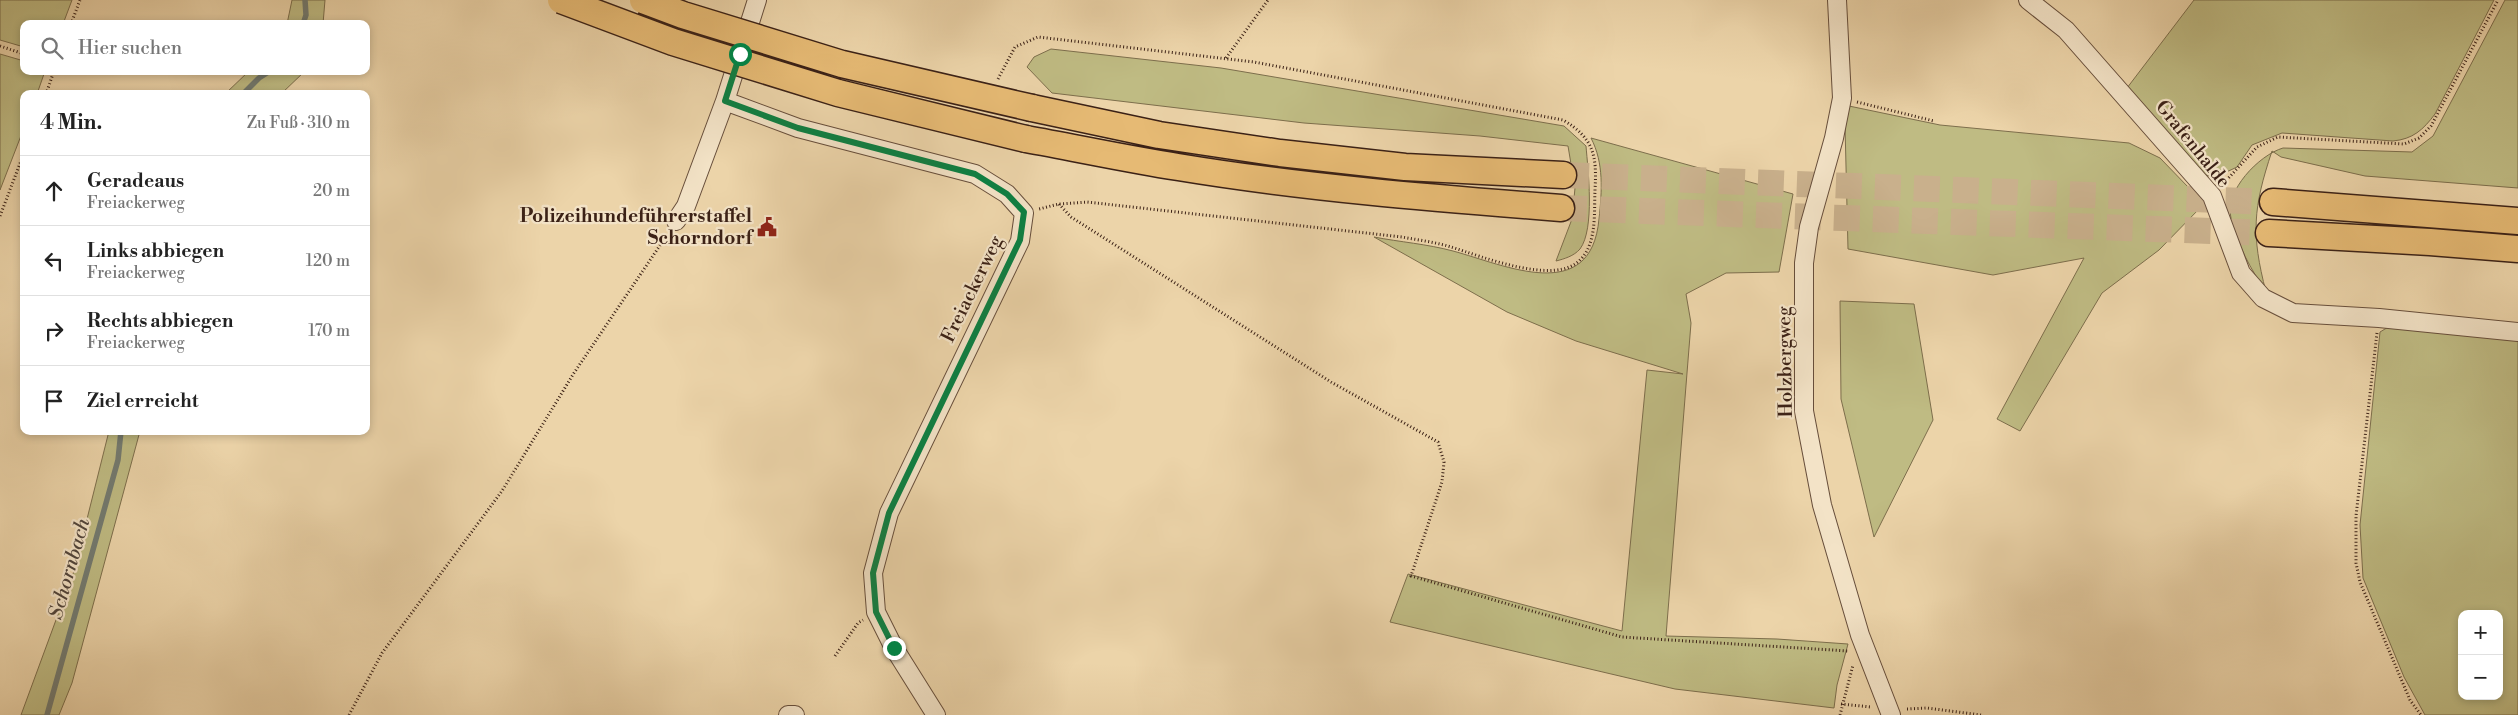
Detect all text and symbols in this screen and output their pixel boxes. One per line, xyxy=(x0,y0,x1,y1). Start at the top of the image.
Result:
search box xyxy=(20,20,370,75)
icon: search xyxy=(38,34,66,62)
text: Hier suchen xyxy=(78,36,182,60)
route start xyxy=(729,43,752,66)
street label: Grafenhalde xyxy=(2150,95,2236,193)
text: 4 Min. xyxy=(40,110,102,136)
text: Zu Fuß · 310 m xyxy=(247,113,350,133)
text: Geradeaus xyxy=(87,169,184,193)
icon: ahead xyxy=(40,177,68,205)
text: 20 m xyxy=(313,181,350,201)
text: Freiackerweg xyxy=(87,193,185,213)
place label: Polizeihundeführerstaffel Schorndorf xyxy=(520,204,754,250)
public building icon: Polizeihundeführerstaffel Schorndorf xyxy=(756,216,778,238)
street label: Freiackerweg xyxy=(936,231,1008,346)
text: Links abbiegen xyxy=(87,239,224,263)
icon: left xyxy=(40,247,68,275)
text: 120 m xyxy=(306,251,350,271)
text: Freiackerweg xyxy=(87,263,185,283)
street label: Holzbergweg xyxy=(1772,306,1798,418)
text: Rechts abbiegen xyxy=(87,309,233,333)
icon: right xyxy=(40,317,68,345)
text: 170 m xyxy=(308,321,350,341)
text: Freiackerweg xyxy=(87,333,185,353)
icon: arrive xyxy=(40,387,68,415)
text: Ziel erreicht xyxy=(87,389,198,413)
water label: Schornbach xyxy=(44,515,97,622)
map controls xyxy=(2458,610,2503,700)
button: + xyxy=(2458,610,2503,655)
route end xyxy=(883,637,906,660)
button: − xyxy=(2458,655,2503,700)

